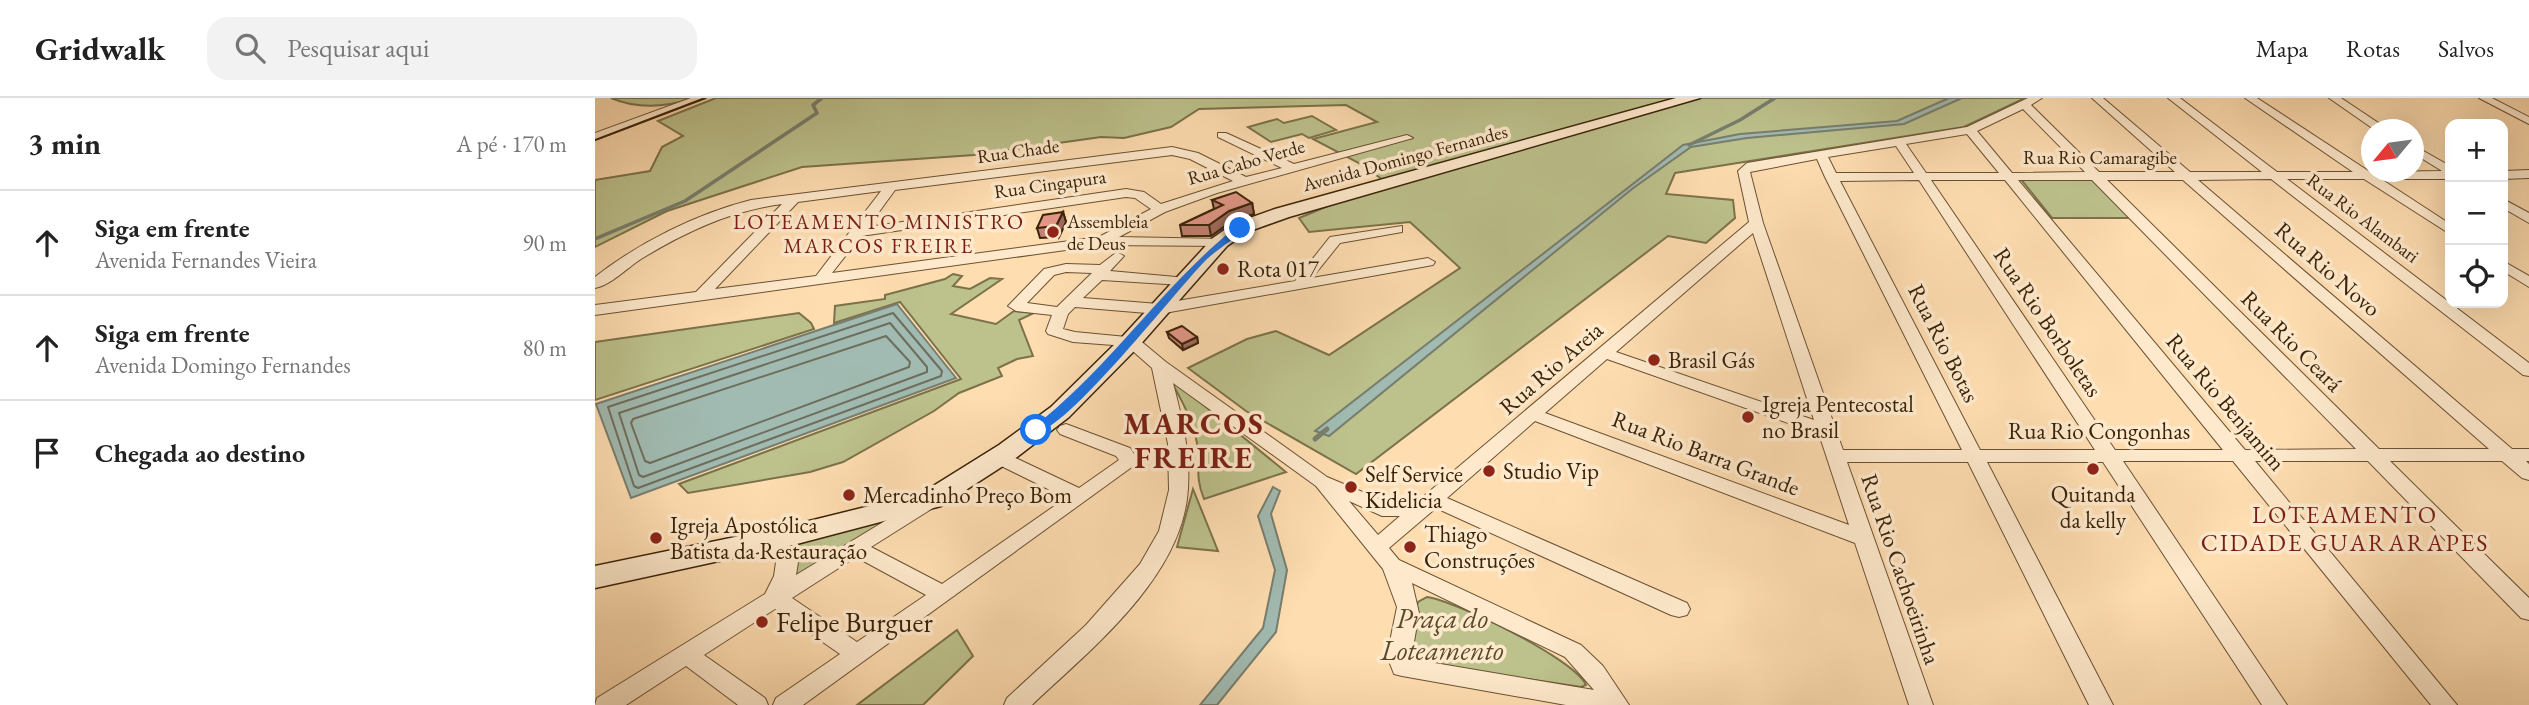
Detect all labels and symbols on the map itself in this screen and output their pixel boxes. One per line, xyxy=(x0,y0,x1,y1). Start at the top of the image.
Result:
street label: Avenida Domingo Fernandes xyxy=(1299,119,1510,198)
north arrow xyxy=(2361,119,2424,182)
street label: Rua Chade xyxy=(975,133,1061,169)
street label: Rua Cabo Verde xyxy=(1185,133,1307,191)
street label: Rua Rio Camaragibe xyxy=(2023,145,2177,170)
street label: Rua Cingapura xyxy=(992,164,1108,204)
street label: Rua Rio Alambari xyxy=(2302,168,2424,269)
district label: LOTEAMENTO MINISTRO MARCOS FREIRE xyxy=(733,208,1025,259)
place label: Assembleia de Deus xyxy=(1066,209,1149,256)
route end xyxy=(1224,212,1255,243)
street label: Rua Rio Novo xyxy=(2269,215,2387,323)
marker: Assembleia de Deus xyxy=(1045,224,1061,240)
street label: Rua Rio Borboletas xyxy=(1987,241,2109,403)
place label: Rota 017 xyxy=(1237,254,1320,284)
marker: Rota 017 xyxy=(1215,261,1231,277)
street label: Rua Rio Botas xyxy=(1901,279,1987,407)
street label: Rua Rio Ceará xyxy=(2235,284,2350,399)
street label: Rua Rio Areia xyxy=(1493,314,1610,421)
street label: Rua Rio Benjamim xyxy=(2160,327,2292,477)
place label: Brasil Gás xyxy=(1668,345,1755,375)
marker: Brasil Gás xyxy=(1646,352,1662,368)
place label: Igreja Pentecostal no Brasil xyxy=(1762,389,1914,445)
street label: Rua Rio Barra Grande xyxy=(1608,403,1804,503)
district label: MARCOS FREIRE xyxy=(1123,404,1265,477)
marker: Igreja Pentecostal no Brasil xyxy=(1740,409,1756,425)
route start xyxy=(1020,414,1051,445)
street label: Rua Rio Congonhas xyxy=(2008,416,2190,446)
place label: Studio Vip xyxy=(1503,456,1599,486)
place label: Self Service Kidelicia xyxy=(1365,459,1463,515)
marker: Quitanda da kelly xyxy=(2085,461,2101,477)
marker: Studio Vip xyxy=(1481,463,1497,479)
street label: Rua Rio Cachoeirinha xyxy=(1854,470,1948,669)
marker: Self Service Kidelicia xyxy=(1343,479,1359,495)
place label: Quitanda da kelly xyxy=(2051,479,2136,535)
place label: Mercadinho Preço Bom xyxy=(863,480,1072,510)
marker: Mercadinho Preço Bom xyxy=(841,487,857,503)
district label: LOTEAMENTO CIDADE GUARARAPES xyxy=(2201,499,2489,558)
place label: Igreja Apostólica Batista da Restauração xyxy=(670,510,867,566)
place label: Thiago Construções xyxy=(1424,519,1535,575)
marker: Igreja Apostólica Batista da Restauração xyxy=(648,530,664,546)
marker: Thiago Construções xyxy=(1402,539,1418,555)
park label: Praça do Loteamento xyxy=(1379,600,1504,668)
place label: Felipe Burguer xyxy=(776,604,933,640)
marker: Felipe Burguer xyxy=(754,614,770,630)

